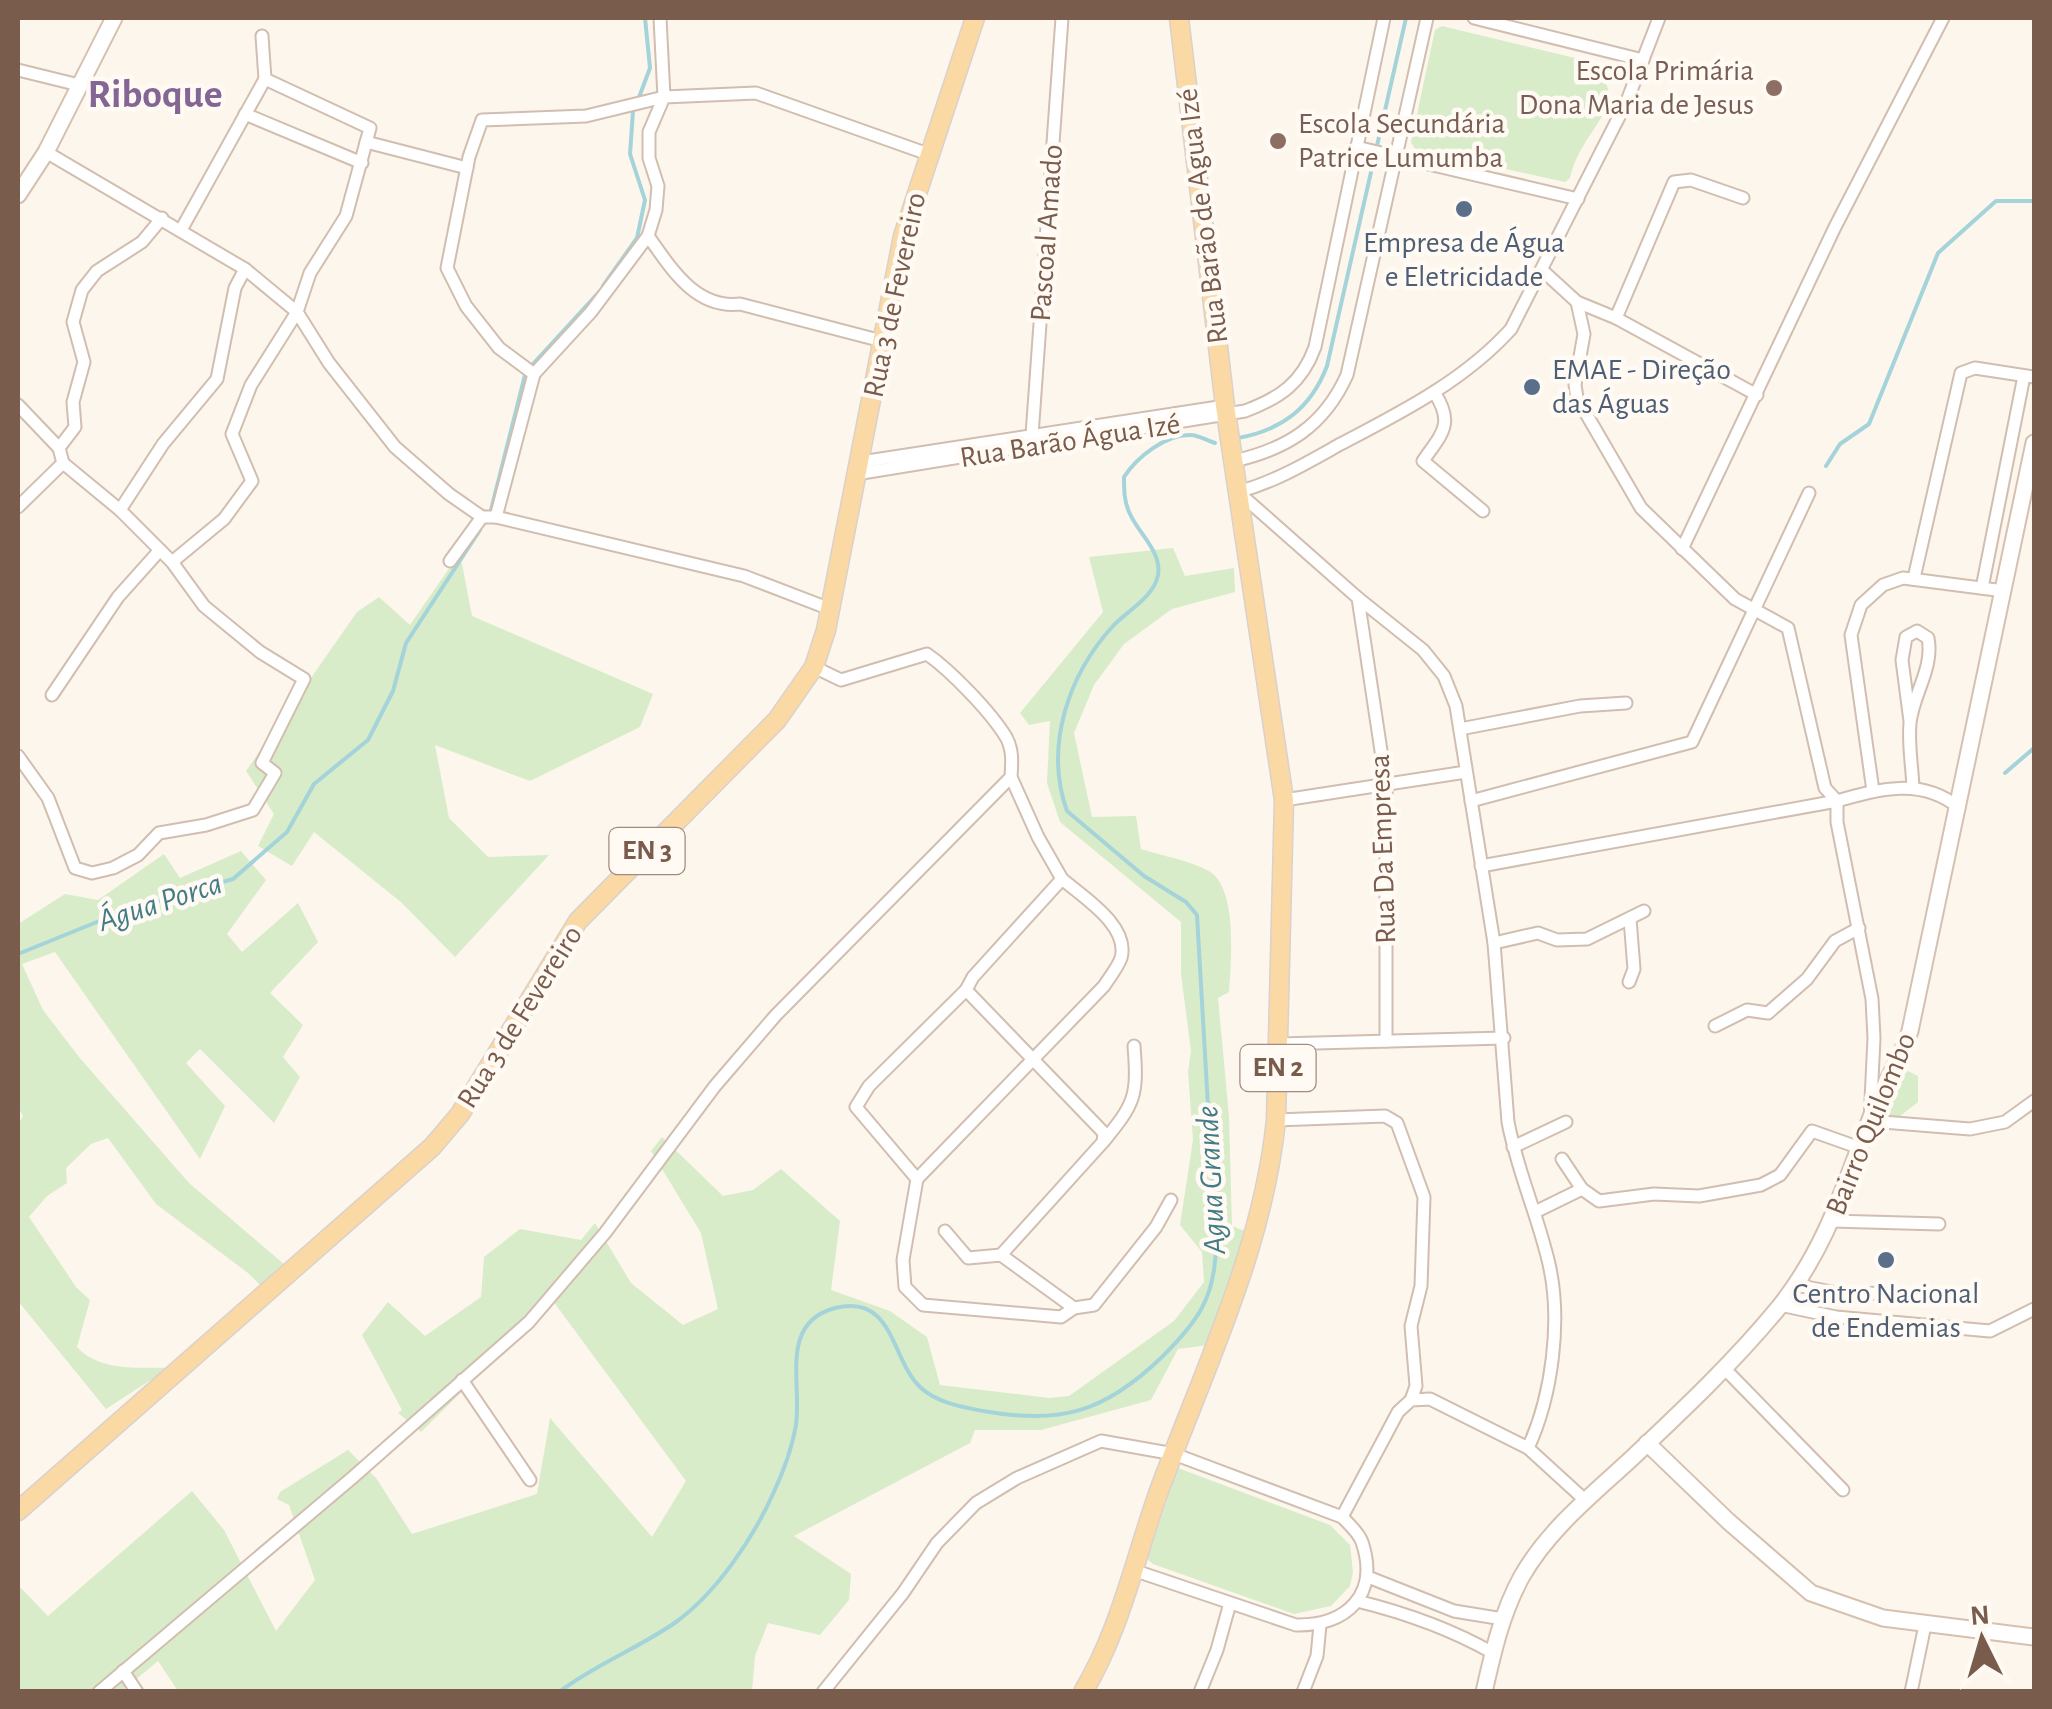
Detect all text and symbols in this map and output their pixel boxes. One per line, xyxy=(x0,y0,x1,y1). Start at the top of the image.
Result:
place label: Escola Primária Dona Maria de Jesus xyxy=(1519,56,1754,120)
district label: Riboque xyxy=(87,75,223,115)
marker: Escola Primária Dona Maria de Jesus xyxy=(1763,77,1785,99)
street label: Rua Barão de Agua Izé xyxy=(1172,87,1234,345)
place label: Escola Secundária Patrice Lumumba xyxy=(1298,109,1505,173)
marker: Escola Secundária Patrice Lumumba xyxy=(1267,130,1289,152)
street label: Pascoal Amado xyxy=(1026,143,1068,323)
street label: Rua 3 de Fevereiro xyxy=(859,190,931,400)
marker: Empresa de Água e Eletricidade xyxy=(1453,198,1475,220)
place label: Empresa de Água e Eletricidade xyxy=(1363,226,1565,292)
place label: EMAE - Direção das Águas xyxy=(1552,355,1731,419)
marker: EMAE - Direção das Águas xyxy=(1521,376,1543,398)
street label: Rua Barão Água Izé xyxy=(957,407,1182,473)
street label: Rua Da Empresa xyxy=(1365,754,1401,944)
road number: EN 3 xyxy=(610,828,684,874)
water label: Água Porca xyxy=(92,864,226,937)
street label: Rua 3 de Fevereiro xyxy=(452,921,588,1113)
street label: Bairro Quilombo xyxy=(1821,1028,1921,1220)
road number: EN 2 xyxy=(1240,1045,1316,1091)
water label: Agua Grande xyxy=(1191,1105,1231,1256)
marker: Centro Nacional de Endemias xyxy=(1875,1249,1897,1271)
place label: Centro Nacional de Endemias xyxy=(1793,1279,1979,1343)
north arrow xyxy=(1932,1589,2032,1689)
text: N xyxy=(1969,1601,1991,1631)

